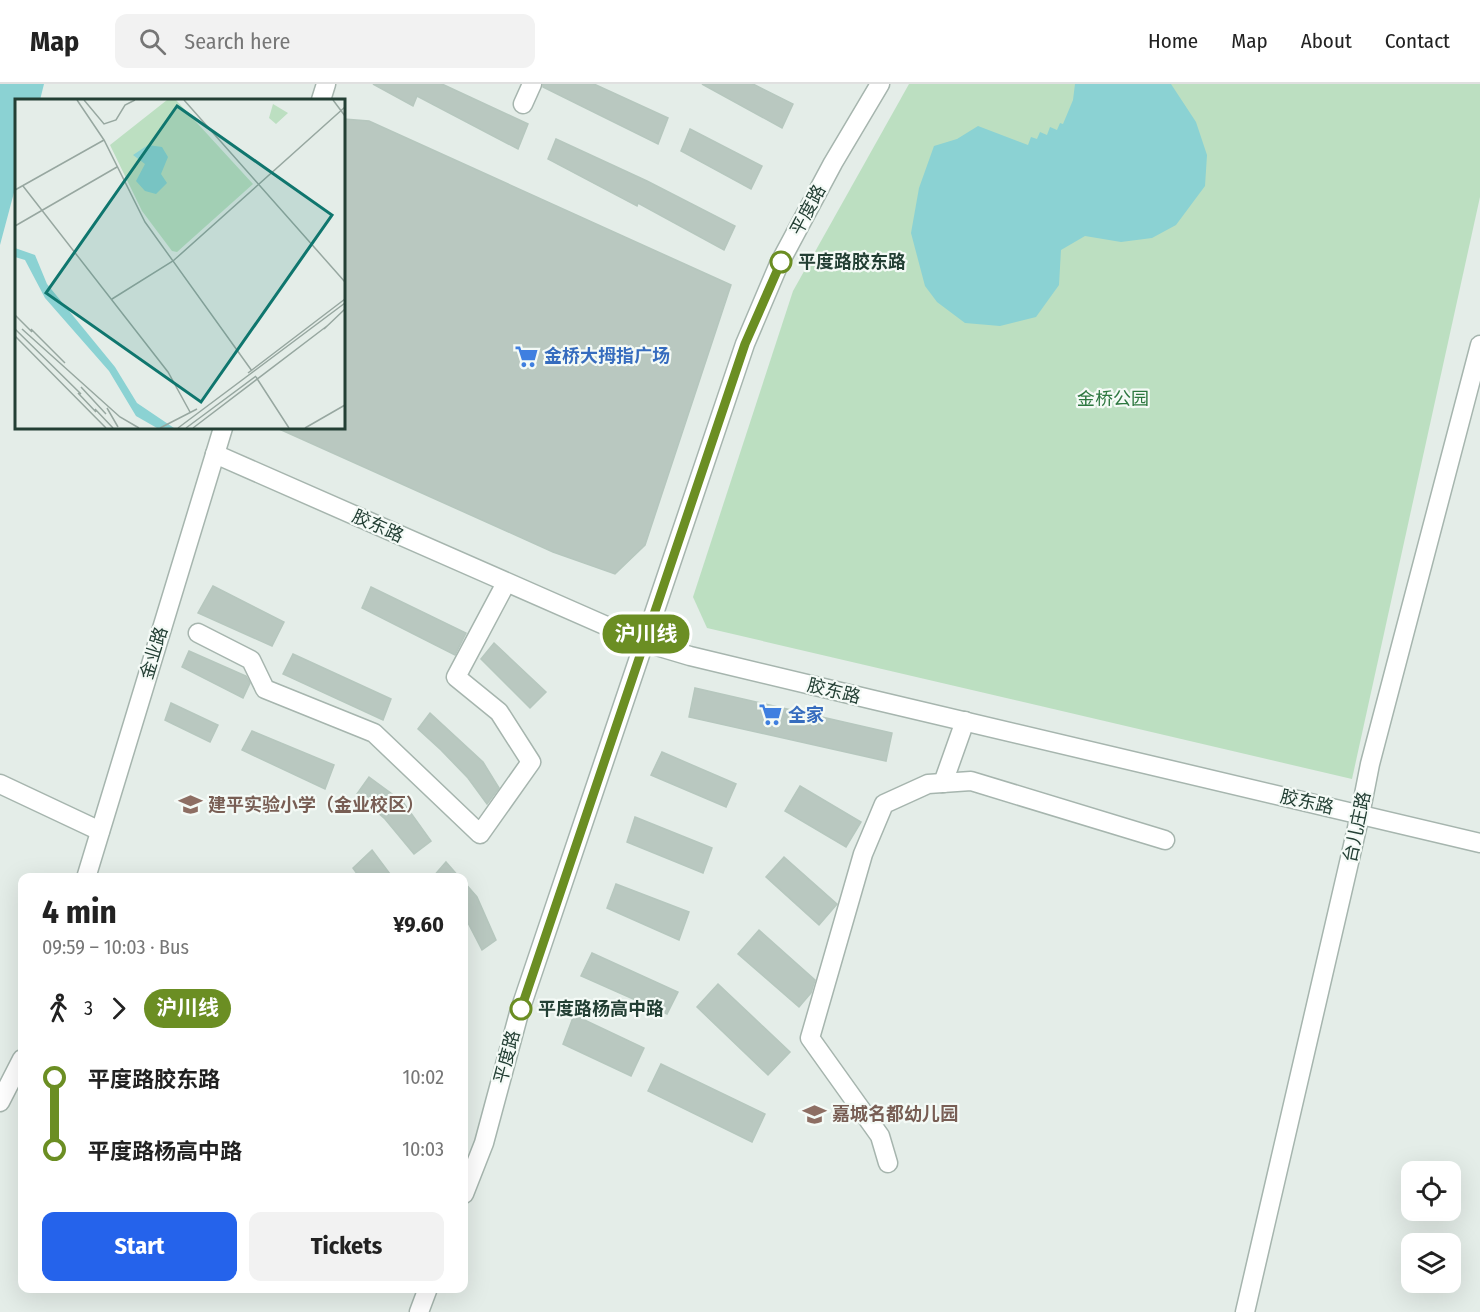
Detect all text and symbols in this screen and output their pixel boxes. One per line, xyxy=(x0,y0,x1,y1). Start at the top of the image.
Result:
search box xyxy=(115,14,535,68)
text: Map xyxy=(30,25,79,58)
icon: search xyxy=(136,25,169,58)
text: Search here xyxy=(184,28,290,55)
text: Home xyxy=(1148,28,1198,54)
text: Map xyxy=(1231,28,1268,54)
text: About xyxy=(1301,28,1352,54)
text: Contact xyxy=(1385,28,1450,54)
inset map xyxy=(15,99,345,429)
street label: 平度路 xyxy=(786,181,830,239)
marker: 平度路胶东路 xyxy=(770,251,792,273)
place label: 平度路胶东路 xyxy=(798,251,906,273)
supermarket icon: 金桥大拇指广场 xyxy=(513,343,539,369)
place label: 金桥大拇指广场 xyxy=(544,345,670,367)
park label: 金桥公园 xyxy=(1077,388,1149,410)
street label: 胶东路 xyxy=(349,505,407,547)
line badge: 沪川线 xyxy=(612,614,680,654)
text: 沪川线 xyxy=(615,621,678,647)
street label: 金业路 xyxy=(136,624,172,682)
street label: 胶东路 xyxy=(805,674,863,708)
supermarket icon: 全家 xyxy=(757,702,783,728)
place label: 全家 xyxy=(788,704,824,726)
street label: 胶东路 xyxy=(1278,785,1336,819)
street label: 台儿庄路 xyxy=(1339,789,1375,865)
school or university icon: 建平实验小学（金业校区） xyxy=(177,792,203,818)
place label: 建平实验小学（金业校区） xyxy=(208,794,424,816)
text: 4 min xyxy=(42,892,117,932)
text: ¥9.60 xyxy=(393,911,444,938)
text: 09:59 – 10:03 · Bus xyxy=(42,935,189,959)
icon: walk xyxy=(42,992,75,1025)
icon: forward xyxy=(102,992,135,1025)
text: 沪川线 xyxy=(156,995,219,1021)
text: 3 xyxy=(84,996,93,1020)
marker: 平度路杨高中路 xyxy=(510,998,532,1020)
place label: 平度路杨高中路 xyxy=(538,998,664,1020)
street label: 平度路 xyxy=(489,1028,525,1086)
text: 10:02 xyxy=(403,1065,444,1089)
text: 平度路胶东路 xyxy=(88,1066,220,1093)
school or university icon: 嘉城名都幼儿园 xyxy=(801,1101,827,1127)
place label: 嘉城名都幼儿园 xyxy=(832,1103,958,1125)
text: 10:03 xyxy=(402,1137,444,1161)
text: 平度路杨高中路 xyxy=(88,1138,242,1165)
map controls xyxy=(1401,1161,1461,1293)
button: locate xyxy=(1401,1161,1461,1221)
button: Start xyxy=(42,1212,237,1281)
button: Tickets xyxy=(249,1212,444,1281)
button: layers xyxy=(1401,1233,1461,1293)

